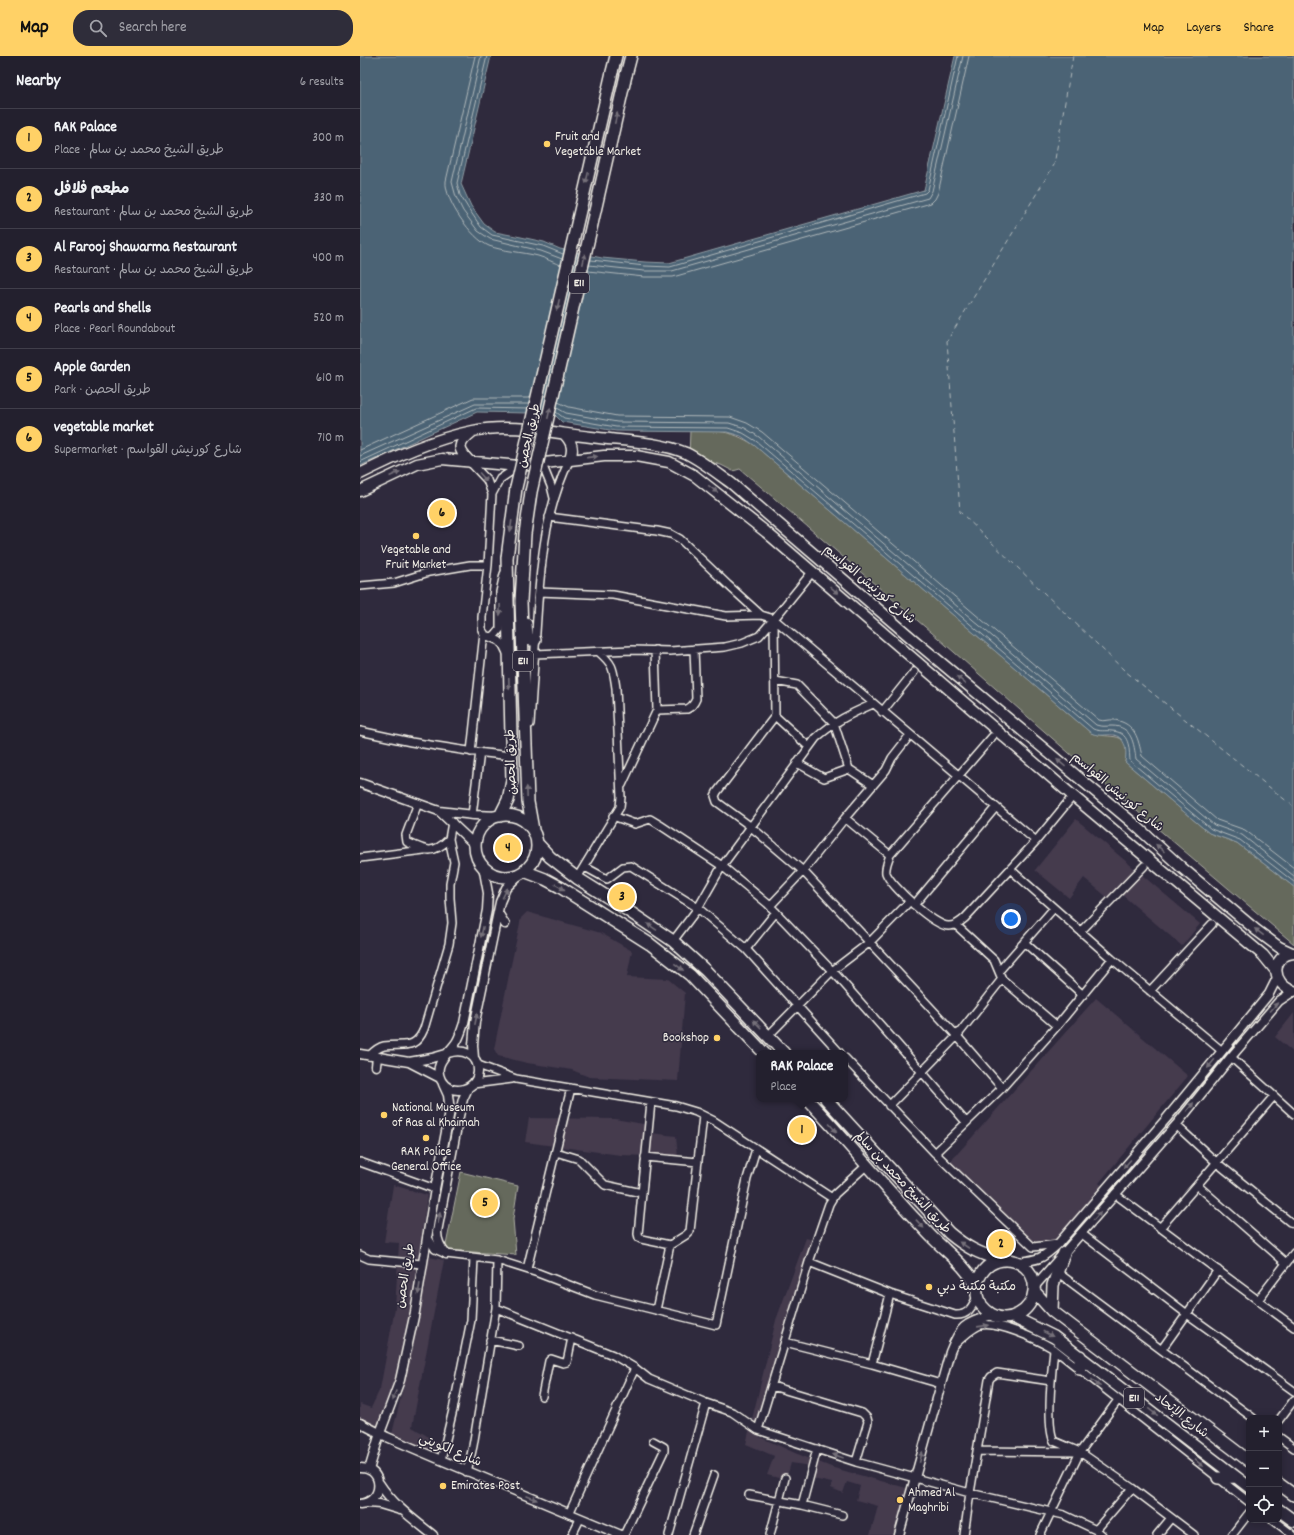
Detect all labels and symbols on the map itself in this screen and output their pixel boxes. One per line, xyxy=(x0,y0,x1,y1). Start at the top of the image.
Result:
one-way arrow xyxy=(614,112,620,124)
place label: Fruit and Vegetable Market xyxy=(555,128,641,162)
marker: Fruit and Vegetable Market xyxy=(542,139,552,149)
one-way arrow xyxy=(584,172,590,185)
one-way arrow xyxy=(582,253,588,265)
road number: E11 xyxy=(569,273,589,293)
one-way arrow xyxy=(555,299,561,311)
street label: طريق الحصن xyxy=(513,402,547,470)
one-way arrow xyxy=(547,407,553,419)
one-way arrow xyxy=(585,454,598,460)
one-way arrow xyxy=(389,471,401,477)
one-way arrow xyxy=(479,471,488,482)
one-way arrow xyxy=(708,485,718,493)
pin: 6 xyxy=(429,498,455,528)
one-way arrow xyxy=(508,520,514,533)
marker: Vegetable and Fruit Market xyxy=(411,531,421,541)
place label: Vegetable and Fruit Market xyxy=(381,541,451,575)
street label: شارع كورنيش القواسم xyxy=(819,541,919,629)
one-way arrow xyxy=(829,586,840,595)
one-way arrow xyxy=(497,604,503,617)
road number: E11 xyxy=(513,651,533,671)
one-way arrow xyxy=(956,676,967,685)
one-way arrow xyxy=(506,678,512,691)
street label: طريق الحصن xyxy=(501,729,523,795)
street label: شارع كورنيش القواسم xyxy=(1067,749,1167,837)
one-way arrow xyxy=(1056,759,1067,768)
one-way arrow xyxy=(524,786,531,798)
pin: 4 xyxy=(495,833,521,863)
one-way arrow xyxy=(1155,843,1165,852)
pin: 3 xyxy=(609,882,635,912)
one-way arrow xyxy=(554,884,566,891)
one-way arrow xyxy=(502,887,508,899)
your location xyxy=(1001,909,1021,929)
one-way arrow xyxy=(647,923,657,931)
one-way arrow xyxy=(479,926,485,938)
one-way arrow xyxy=(1253,928,1264,937)
one-way arrow xyxy=(674,962,685,971)
one-way arrow xyxy=(1269,1002,1279,1012)
one-way arrow xyxy=(473,1013,479,1026)
one-way arrow xyxy=(753,1020,762,1029)
place label: Bookshop xyxy=(663,1029,709,1048)
marker: Bookshop xyxy=(712,1033,722,1043)
one-way arrow xyxy=(1206,1059,1215,1070)
place label: National Museum of Ras al Khaimah xyxy=(392,1099,480,1133)
one-way arrow xyxy=(1186,1101,1195,1112)
marker: National Museum of Ras al Khaimah xyxy=(379,1110,389,1120)
pin: 1 xyxy=(789,1115,815,1145)
one-way arrow xyxy=(829,1122,838,1133)
street label: طريق الشيخ محمد بن سالم xyxy=(849,1127,955,1239)
marker: RAK Police General Office xyxy=(421,1133,431,1143)
place label: RAK Police General Office xyxy=(391,1143,461,1177)
one-way arrow xyxy=(1123,1159,1132,1168)
pin: 5 xyxy=(472,1188,498,1218)
one-way arrow xyxy=(1092,1210,1101,1221)
one-way arrow xyxy=(436,1212,442,1224)
one-way arrow xyxy=(916,1219,925,1229)
pin: 2 xyxy=(988,1229,1014,1259)
one-way arrow xyxy=(959,1241,969,1249)
street label: طريق الحصن xyxy=(391,1242,421,1310)
place label: مكتبة مكتبة دبي xyxy=(937,1278,1016,1297)
one-way arrow xyxy=(416,1282,422,1295)
marker: مكتبة مكتبة دبي xyxy=(924,1282,934,1292)
one-way arrow xyxy=(977,1323,990,1329)
one-way arrow xyxy=(1042,1331,1054,1337)
one-way arrow xyxy=(1091,1378,1102,1387)
road number: E11 xyxy=(1124,1388,1144,1408)
street label: شارع الإتحاد xyxy=(1150,1389,1212,1443)
one-way arrow xyxy=(391,1390,397,1402)
one-way arrow xyxy=(1147,1407,1158,1416)
street label: شارع الكويتي xyxy=(416,1429,484,1473)
one-way arrow xyxy=(918,1451,924,1463)
one-way arrow xyxy=(831,1453,843,1459)
one-way arrow xyxy=(1193,1458,1204,1467)
place label: Emirates Post xyxy=(451,1477,520,1496)
marker: Emirates Post xyxy=(438,1481,448,1491)
place label: Ahmed Al Maghribi xyxy=(908,1484,955,1518)
marker: Ahmed Al Maghribi xyxy=(895,1495,905,1505)
one-way arrow xyxy=(526,1496,538,1502)

